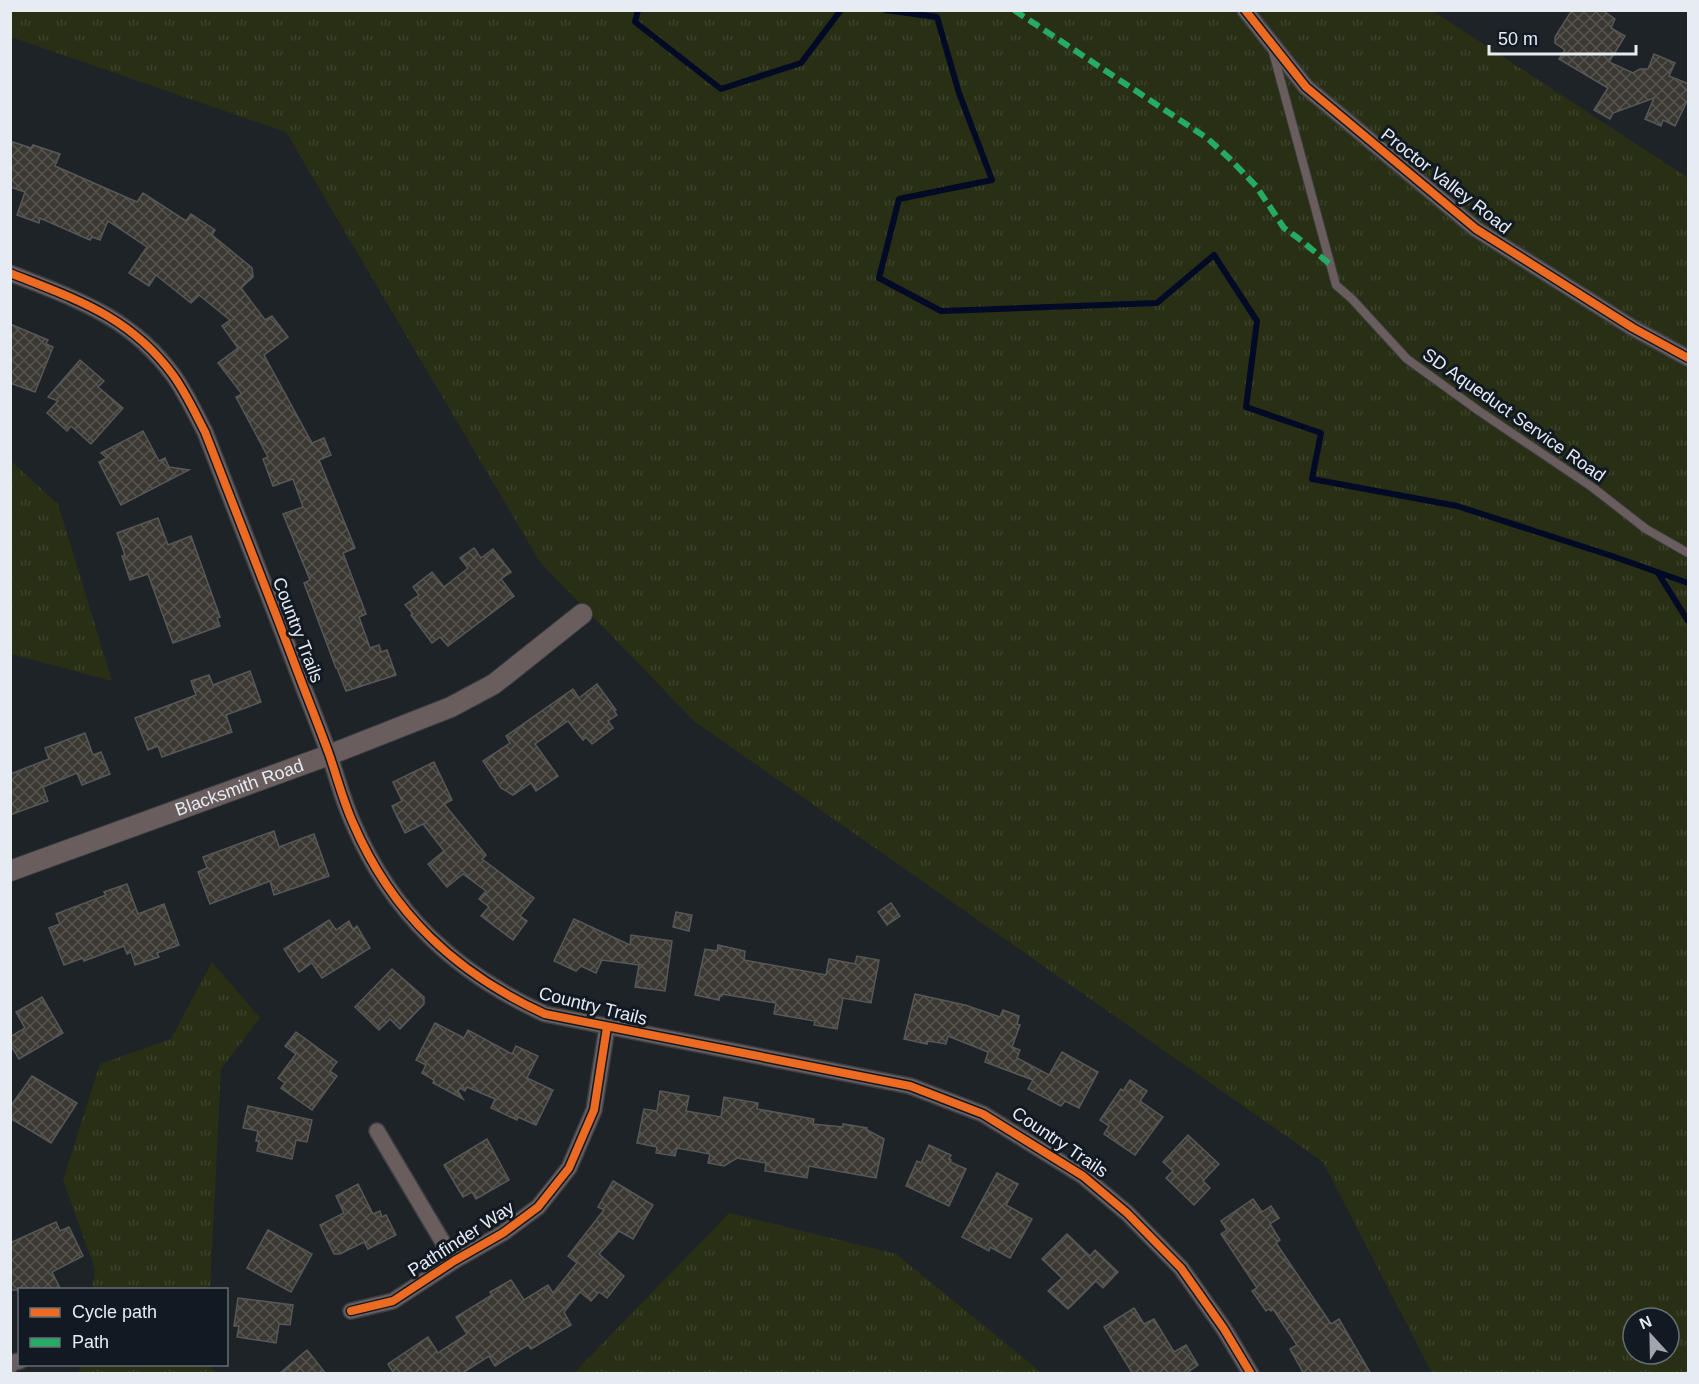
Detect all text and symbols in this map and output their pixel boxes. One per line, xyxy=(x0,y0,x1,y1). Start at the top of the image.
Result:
scale bar xyxy=(1489,18,1636,56)
text: 50 m xyxy=(1498,29,1538,49)
street label: Proctor Valley Road xyxy=(1377,124,1515,238)
street label: SD Aqueduct Service Road xyxy=(1419,344,1609,486)
street label: Country Trails xyxy=(269,575,327,685)
street label: Blacksmith Road xyxy=(172,755,306,820)
street label: Country Trails xyxy=(537,983,649,1029)
street label: Country Trails xyxy=(1008,1103,1112,1181)
street label: Pathfinder Way xyxy=(404,1197,518,1281)
legend xyxy=(18,1288,228,1366)
text: Cycle path xyxy=(72,1302,157,1322)
north arrow xyxy=(1621,1306,1681,1366)
text: N xyxy=(1637,1313,1654,1333)
text: Path xyxy=(72,1332,109,1352)

